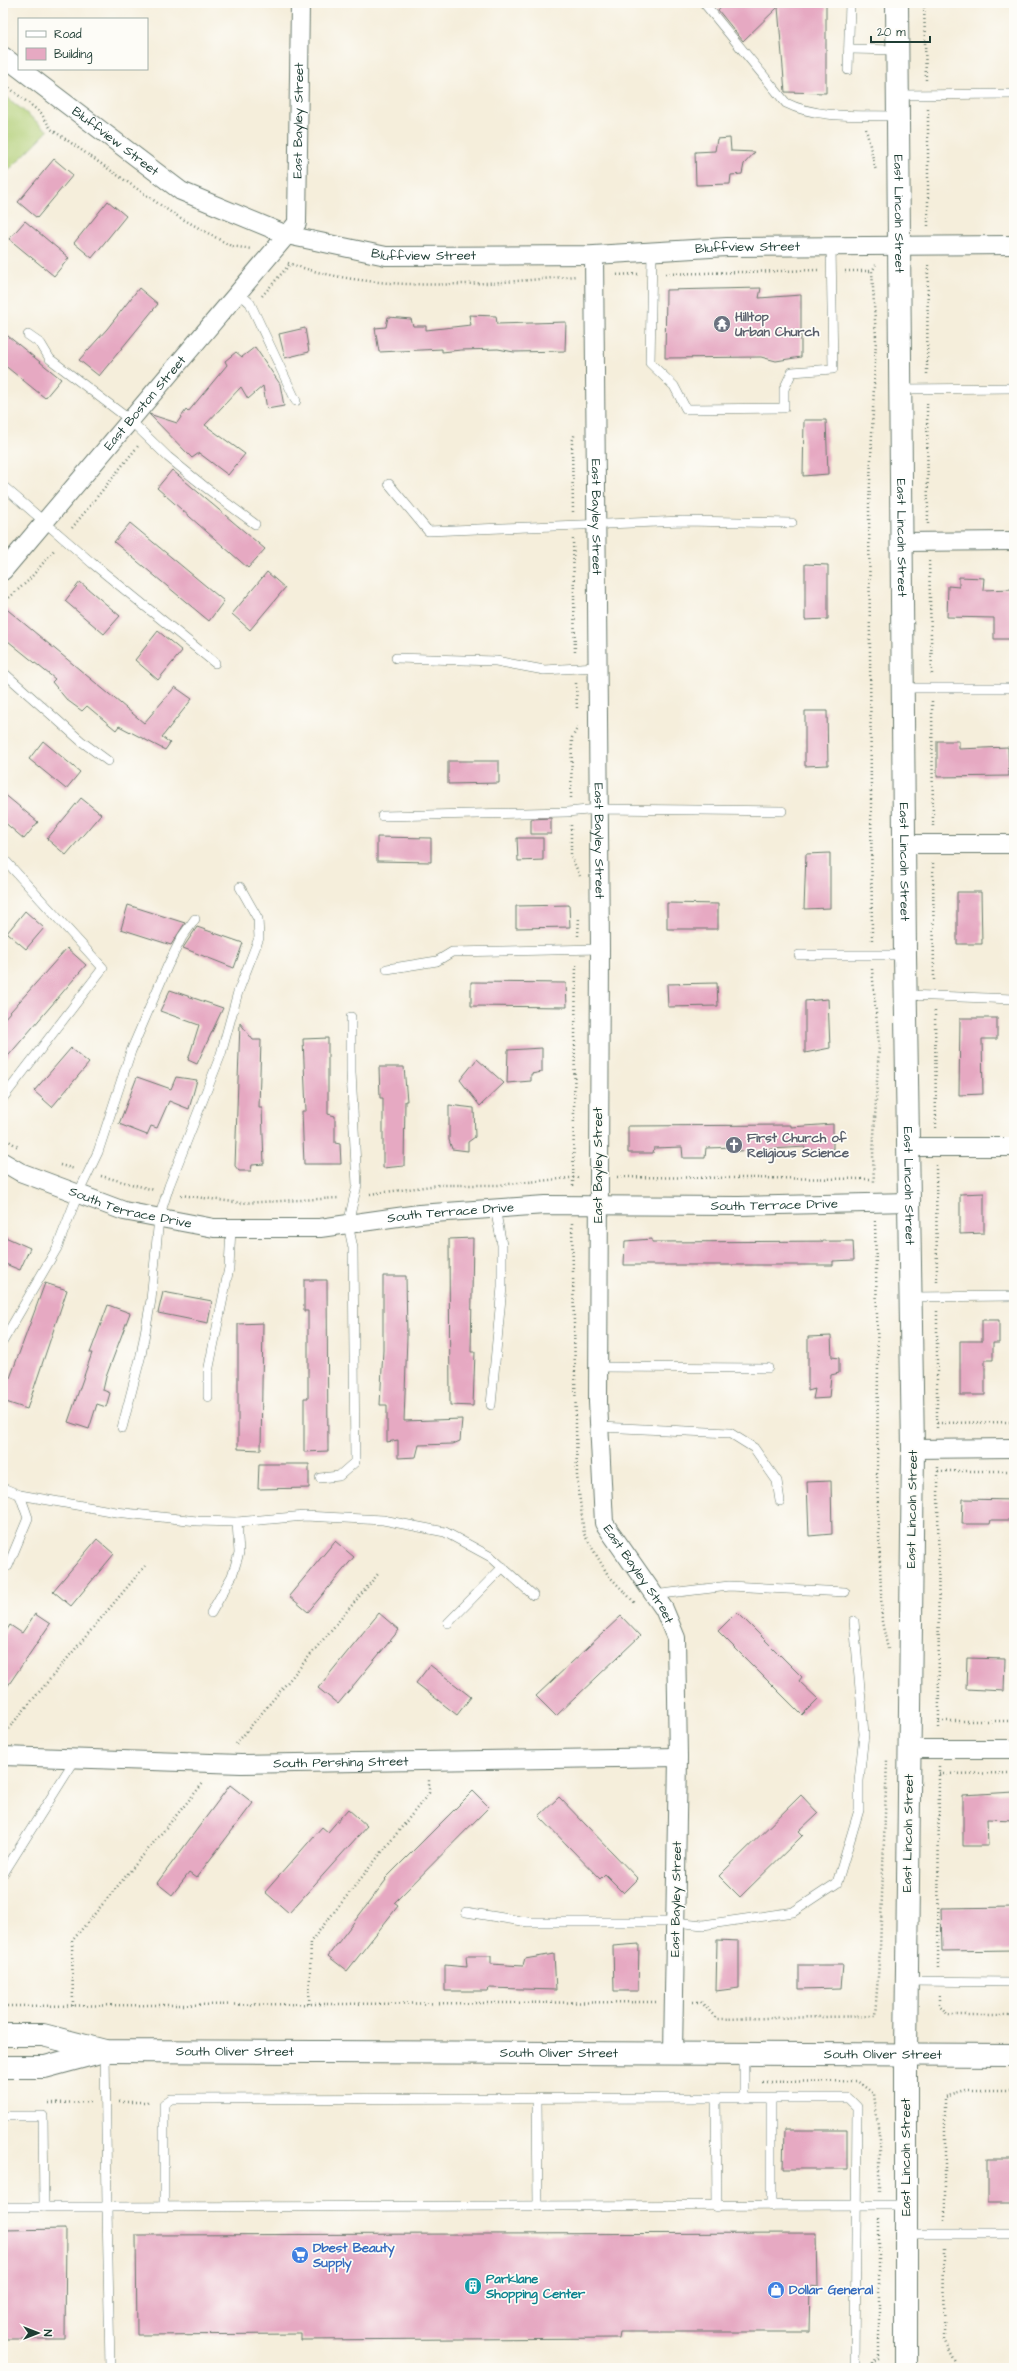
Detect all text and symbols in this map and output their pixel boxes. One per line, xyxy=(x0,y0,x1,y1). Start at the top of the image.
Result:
legend xyxy=(18,18,148,70)
scale bar xyxy=(871,18,930,44)
text: 20 m xyxy=(877,24,906,41)
text: Road xyxy=(54,26,82,43)
text: Building xyxy=(54,46,92,64)
street label: East Bayley Street xyxy=(289,62,309,179)
street label: Bluffview Street xyxy=(68,102,163,181)
street label: East Lincoln Street xyxy=(889,155,908,274)
street label: Bluffview Street xyxy=(694,237,801,258)
street label: Bluffview Street xyxy=(370,244,477,266)
place label: Hilltop Urban Church xyxy=(734,308,820,341)
temple icon: Hilltop Urban Church xyxy=(712,314,732,334)
street label: East Boston Street xyxy=(100,351,191,454)
street label: East Bayley Street xyxy=(586,459,606,576)
street label: East Lincoln Street xyxy=(892,479,911,598)
street label: East Bayley Street xyxy=(589,783,609,900)
street label: East Lincoln Street xyxy=(895,803,914,922)
street label: East Bayley Street xyxy=(589,1106,608,1223)
street label: East Lincoln Street xyxy=(899,1127,919,1246)
place label: First Church of Religious Science xyxy=(747,1129,849,1164)
church icon: First Church of Religious Science xyxy=(724,1135,744,1155)
street label: South Terrace Drive xyxy=(66,1182,193,1233)
street label: South Terrace Drive xyxy=(711,1195,838,1215)
street label: South Terrace Drive xyxy=(386,1198,515,1227)
street label: East Lincoln Street xyxy=(902,1449,922,1568)
street label: East Bayley Street xyxy=(599,1521,678,1627)
street label: South Pershing Street xyxy=(273,1752,409,1772)
street label: East Lincoln Street xyxy=(898,1773,918,1892)
street label: East Bayley Street xyxy=(666,1840,687,1957)
street label: South Oliver Street xyxy=(176,2042,295,2061)
street label: South Oliver Street xyxy=(500,2044,619,2062)
street label: South Oliver Street xyxy=(824,2045,943,2064)
street label: East Lincoln Street xyxy=(897,2097,915,2216)
place label: Dbest Beauty Supply xyxy=(312,2239,395,2273)
supermarket icon: Dbest Beauty Supply xyxy=(290,2245,310,2265)
place label: Parklane Shopping Center xyxy=(485,2270,586,2305)
building icon: Parklane Shopping Center xyxy=(463,2276,483,2296)
shop icon: Dollar General xyxy=(766,2280,786,2300)
place label: Dollar General xyxy=(789,2281,873,2299)
north arrow xyxy=(18,2313,58,2353)
text: N xyxy=(40,2330,55,2337)

